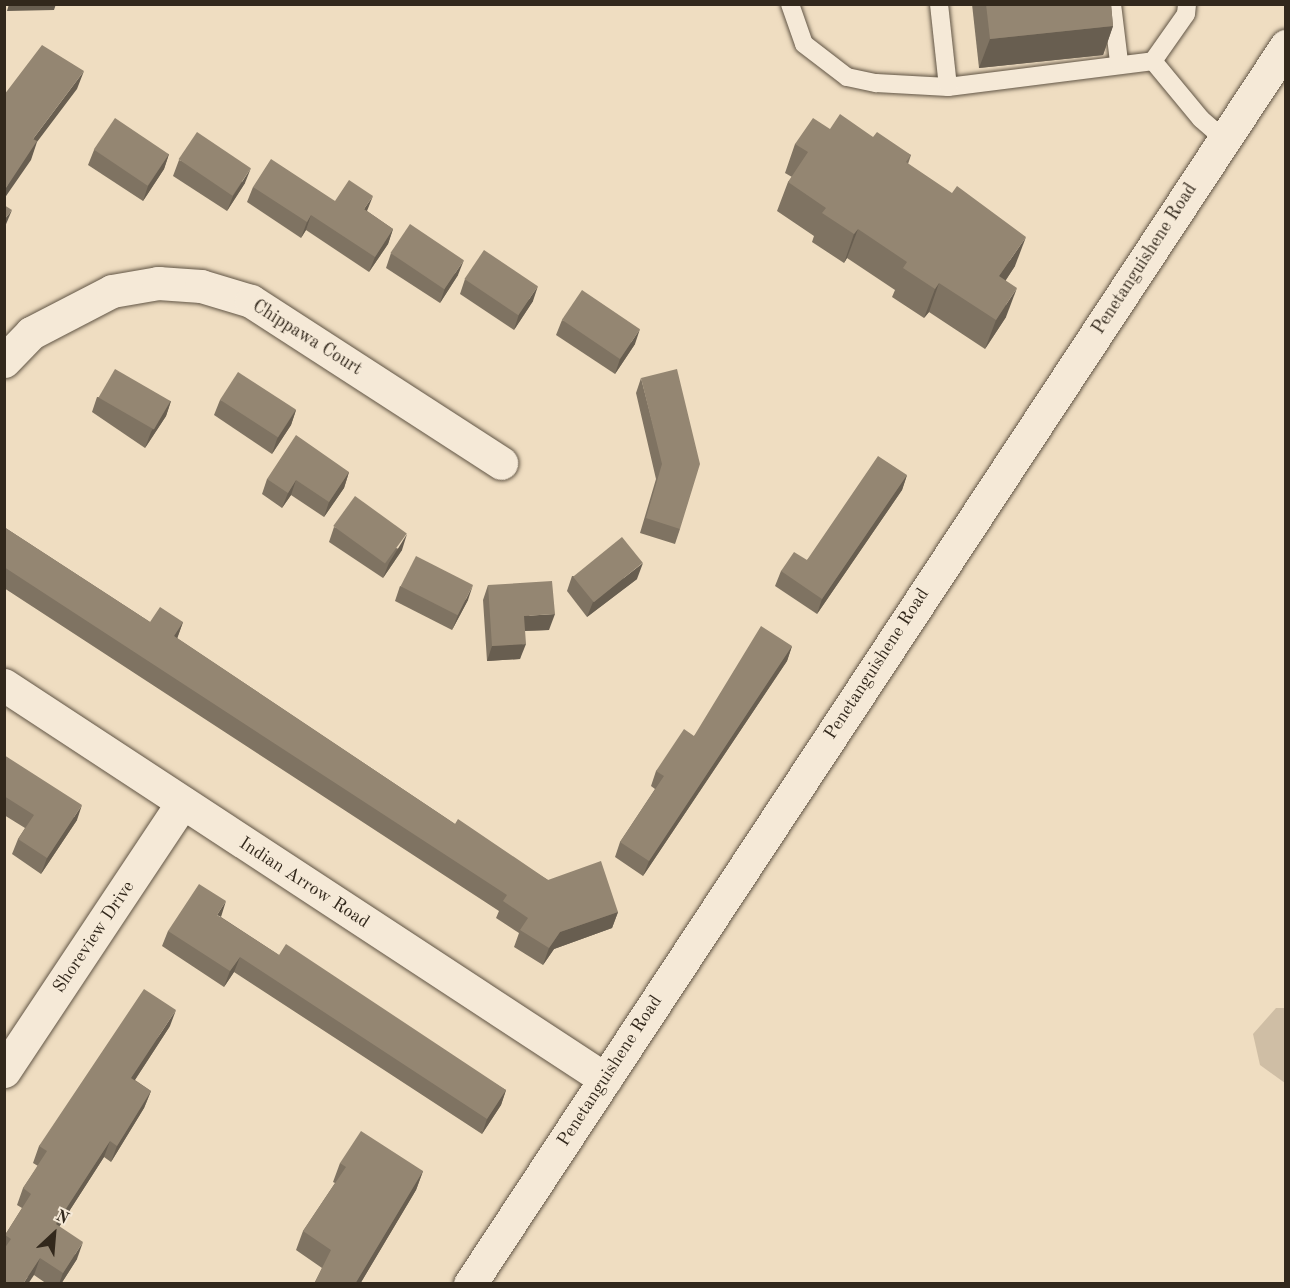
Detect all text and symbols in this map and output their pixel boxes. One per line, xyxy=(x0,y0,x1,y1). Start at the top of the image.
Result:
street label: Penetanguishene Road xyxy=(1088,179,1202,339)
street label: Chippawa Court xyxy=(248,296,366,380)
street label: Penetanguishene Road xyxy=(820,584,934,744)
street label: Indian Arrow Road xyxy=(235,833,373,933)
street label: Shoreview Drive xyxy=(49,877,139,997)
street label: Penetanguishene Road xyxy=(553,991,667,1151)
north arrow xyxy=(24,1204,84,1264)
text: N xyxy=(53,1208,71,1228)

